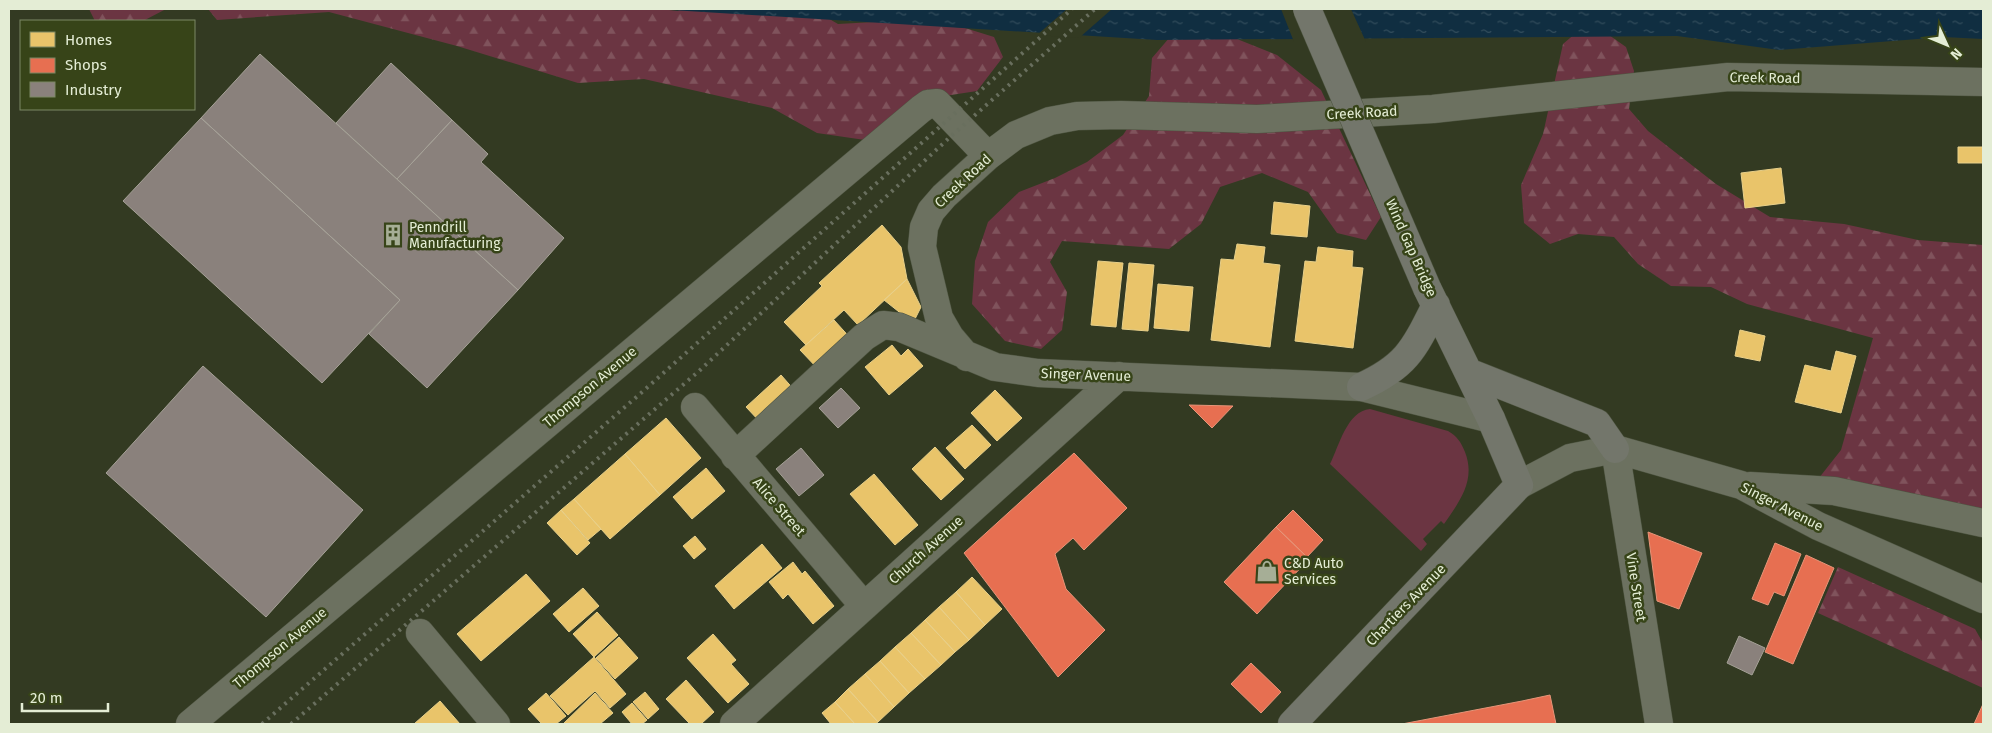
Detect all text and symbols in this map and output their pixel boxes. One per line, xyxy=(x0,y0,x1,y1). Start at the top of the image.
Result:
legend xyxy=(20,20,195,110)
north arrow xyxy=(1922,20,1972,70)
text: Homes xyxy=(65,31,112,49)
text: N xyxy=(1947,44,1965,63)
text: Shops xyxy=(65,56,107,74)
street label: Creek Road xyxy=(1729,69,1801,87)
text: Industry xyxy=(65,81,122,99)
street label: Creek Road xyxy=(1326,103,1398,123)
street label: Creek Road xyxy=(931,151,995,211)
street label: Wind Gap Bridge xyxy=(1382,196,1440,300)
place label: Penndrill Manufacturing xyxy=(409,219,501,252)
building icon: Penndrill Manufacturing xyxy=(380,222,406,248)
street label: Thompson Avenue xyxy=(540,343,640,431)
street label: Singer Avenue xyxy=(1041,365,1131,385)
street label: Alice Street xyxy=(749,474,810,540)
street label: Singer Avenue xyxy=(1738,479,1826,535)
street label: Church Avenue xyxy=(885,512,967,588)
street label: Vine Street xyxy=(1622,551,1650,623)
place label: C&D Auto Services xyxy=(1284,555,1344,588)
shop icon: C&D Auto Services xyxy=(1254,558,1280,584)
street label: Chartiers Avenue xyxy=(1363,560,1449,650)
street label: Thompson Avenue xyxy=(230,604,330,692)
scale bar xyxy=(22,680,109,712)
text: 20 m xyxy=(30,689,63,707)

